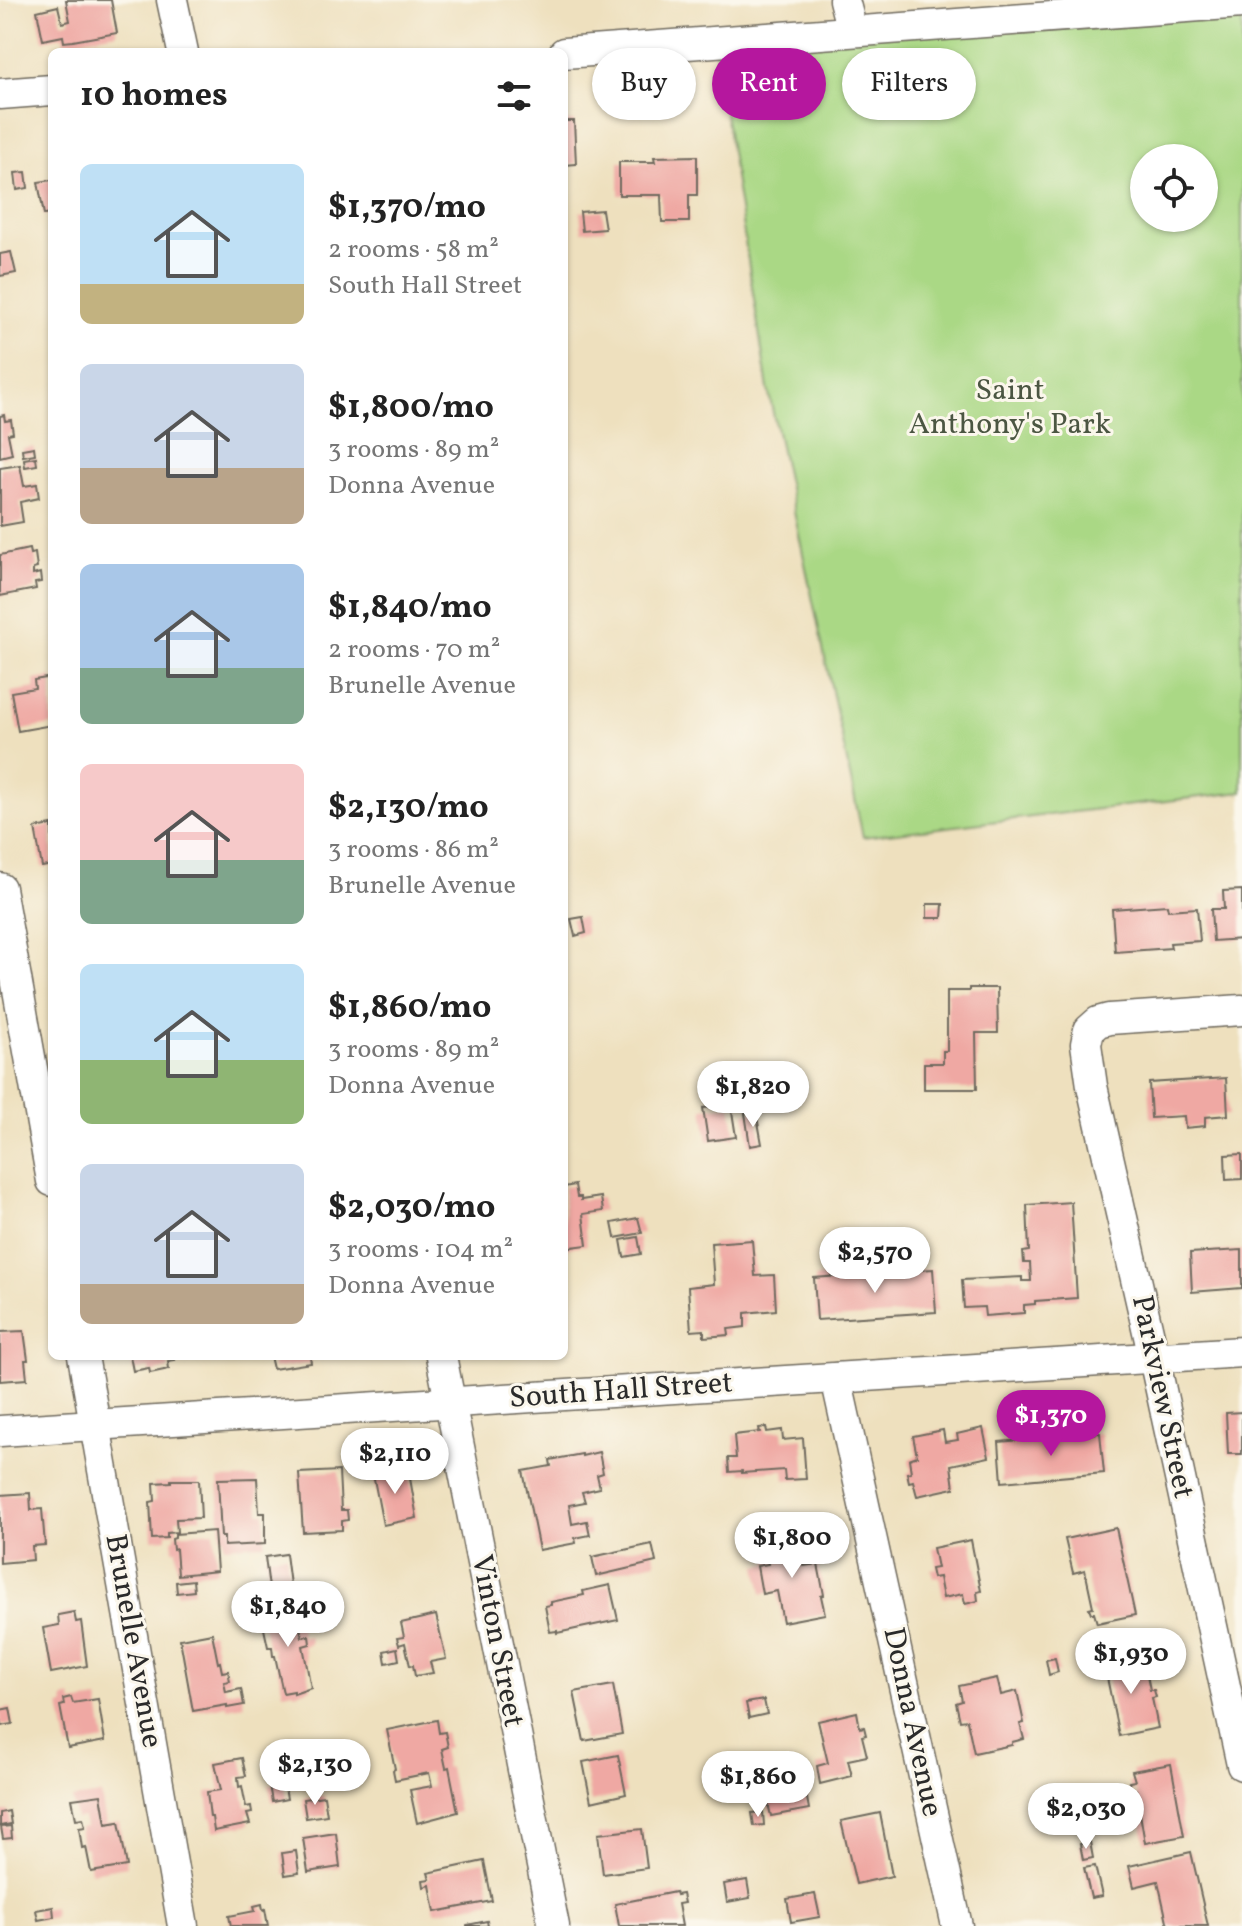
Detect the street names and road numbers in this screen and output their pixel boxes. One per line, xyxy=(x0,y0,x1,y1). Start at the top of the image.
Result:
street label: Parkview Street xyxy=(1120,1291,1204,1503)
street label: South Hall Street xyxy=(508,1362,734,1420)
street label: Brunelle Avenue xyxy=(94,1531,172,1751)
street label: Vinton Street xyxy=(460,1551,534,1731)
street label: Donna Avenue xyxy=(871,1623,953,1821)

